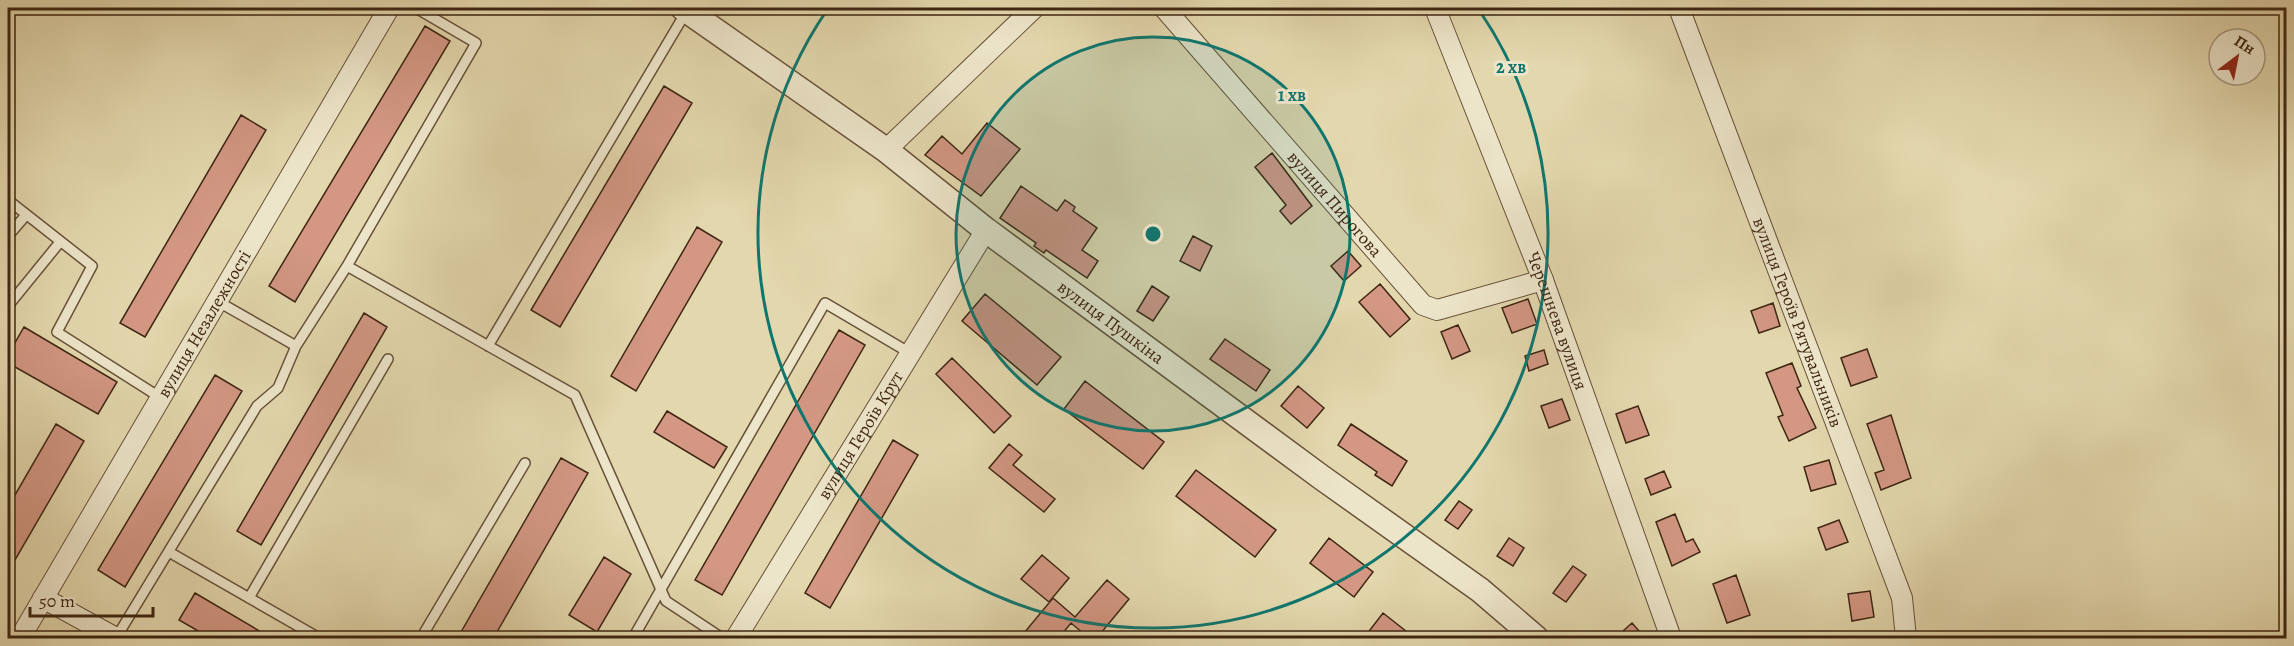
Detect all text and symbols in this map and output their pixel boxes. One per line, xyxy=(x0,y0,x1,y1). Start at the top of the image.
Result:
north arrow xyxy=(2207,27,2267,87)
text: Пн xyxy=(2230,30,2259,60)
text: 2 хв xyxy=(1496,55,1526,79)
text: 1 хв xyxy=(1278,83,1306,107)
street label: вулиця Пирогова xyxy=(1282,146,1388,263)
street label: вулиця Героїв Рятувальників xyxy=(1747,214,1848,431)
centre of rings xyxy=(1143,224,1163,244)
street label: вулиця Незалежності xyxy=(151,246,256,402)
street label: Черешнева вулиця xyxy=(1521,248,1593,393)
street label: вулиця Пушкіна xyxy=(1053,275,1170,370)
street label: вулиця Героїв Крут xyxy=(812,366,909,504)
scale bar xyxy=(30,580,153,618)
text: 50 m xyxy=(39,589,75,613)

